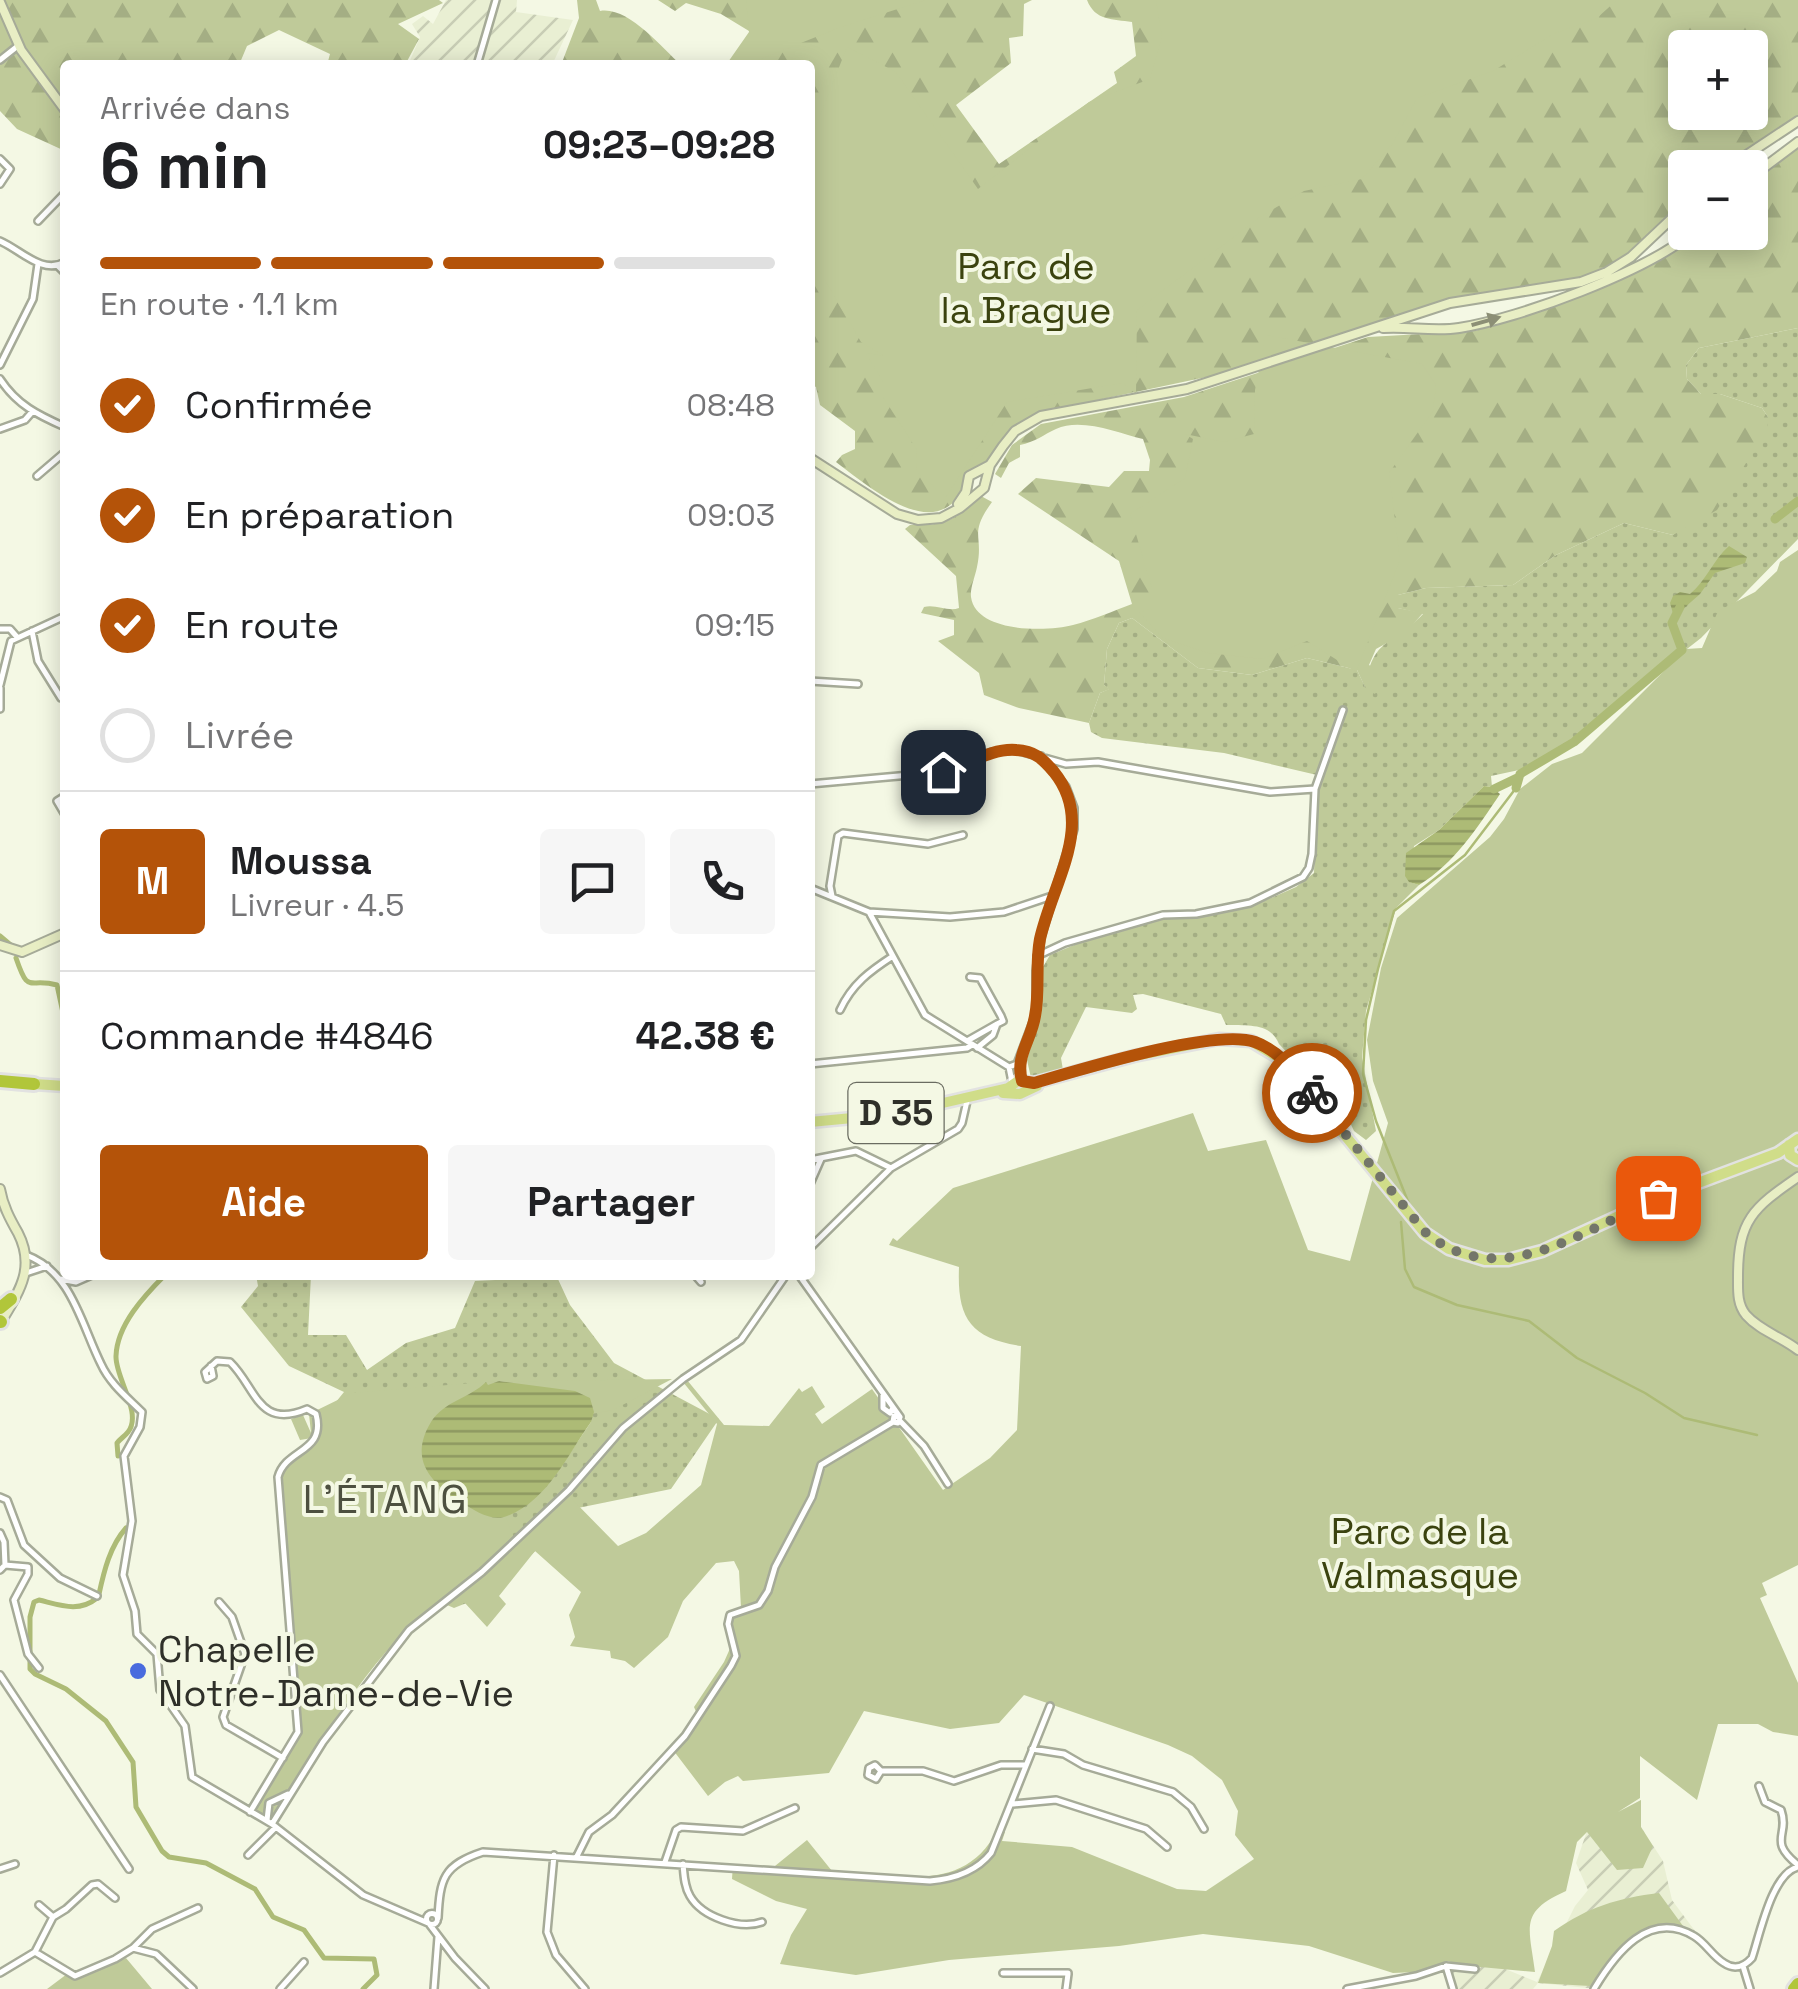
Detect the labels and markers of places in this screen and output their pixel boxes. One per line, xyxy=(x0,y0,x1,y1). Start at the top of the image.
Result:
pin xyxy=(901,730,986,815)
pin xyxy=(1616,1156,1701,1241)
place label: Chapelle Notre-Dame-de-Vie xyxy=(158,1625,514,1717)
marker: Chapelle Notre-Dame-de-Vie xyxy=(127,1660,149,1682)

